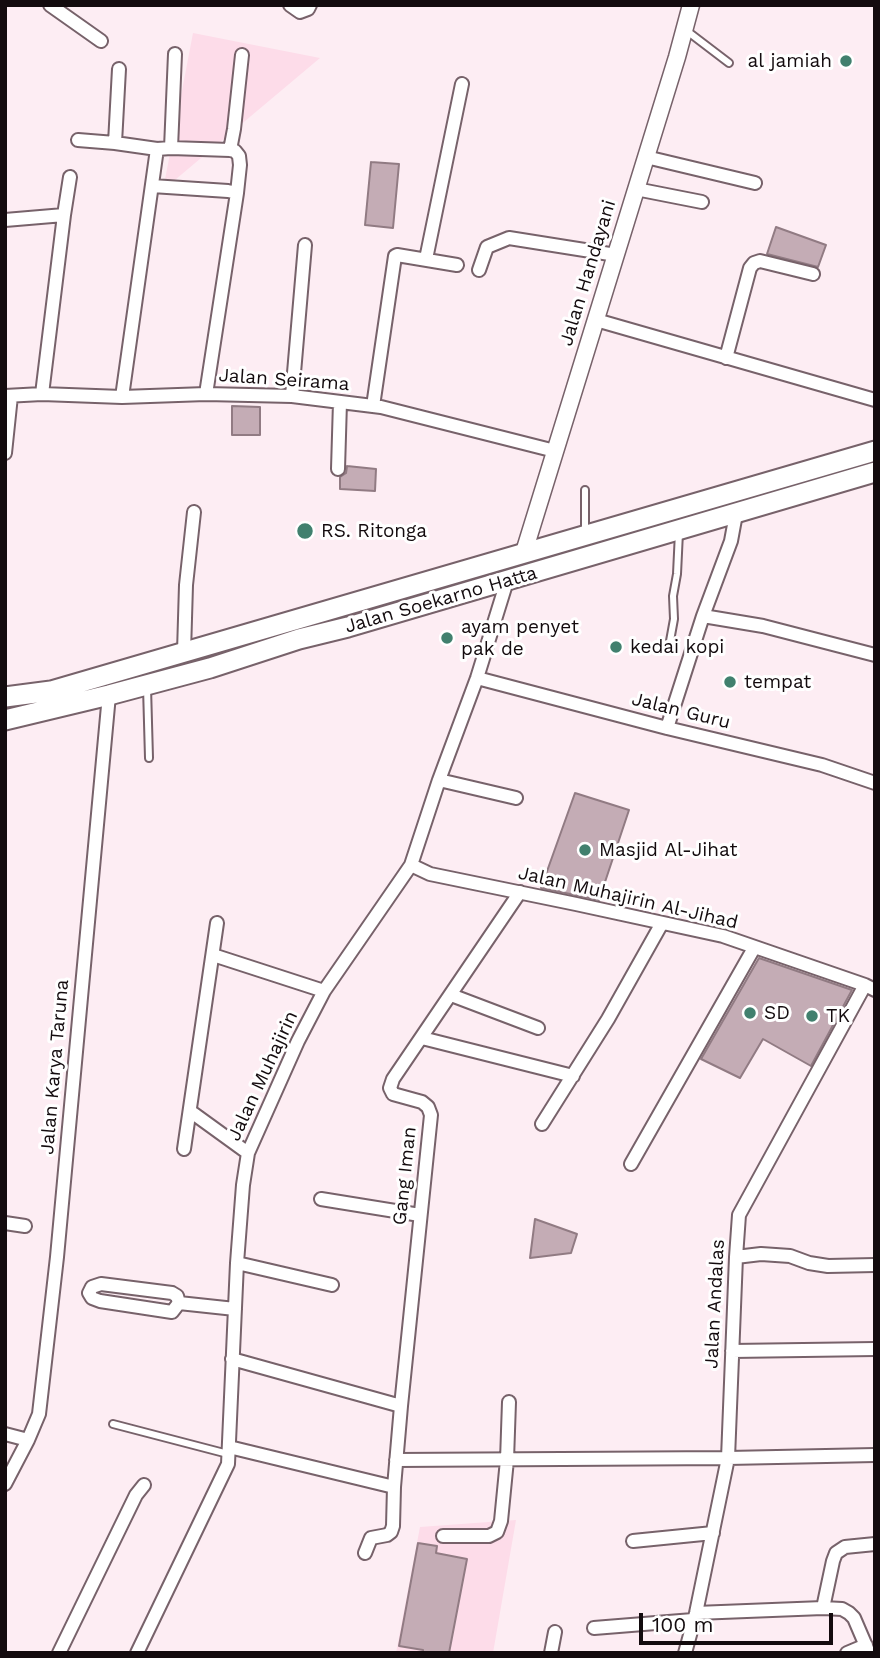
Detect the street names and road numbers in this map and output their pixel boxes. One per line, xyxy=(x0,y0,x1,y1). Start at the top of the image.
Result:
street label: Jalan Handayani xyxy=(555,197,621,349)
street label: Jalan Seirama xyxy=(218,364,350,396)
street label: Jalan Soekarno Hatta xyxy=(342,562,540,638)
street label: Jalan Guru xyxy=(629,688,733,734)
street label: Jalan Muhajirin Al-Jihad xyxy=(516,862,740,934)
street label: Jalan Karya Taruna xyxy=(36,978,74,1156)
street label: Jalan Muhajirin xyxy=(223,1007,303,1145)
street label: Gang Iman xyxy=(388,1126,422,1226)
street label: Jalan Andalas xyxy=(700,1239,730,1369)

